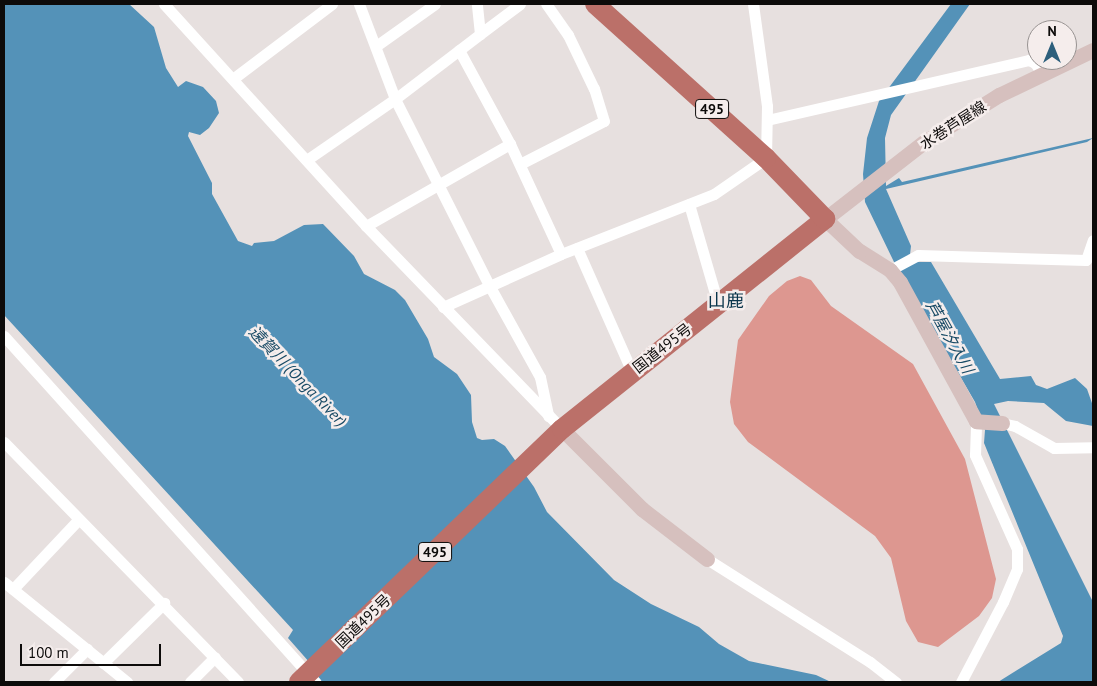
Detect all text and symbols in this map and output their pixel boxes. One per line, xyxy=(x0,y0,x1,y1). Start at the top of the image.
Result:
north arrow xyxy=(1027,20,1077,70)
text: N xyxy=(1047,22,1057,40)
street label: 水巻芦屋線 xyxy=(917,97,989,153)
road number: 495 xyxy=(694,98,730,120)
district label: 山鹿 xyxy=(708,290,744,312)
water label: 芦屋汐入川 xyxy=(922,297,978,377)
street label: 国道495号 xyxy=(629,320,695,376)
water label: 遠賀川 (Onga River) xyxy=(245,322,351,430)
road number: 495 xyxy=(418,540,452,564)
street label: 国道495号 xyxy=(332,590,394,652)
scale bar xyxy=(22,634,164,666)
text: 100 m xyxy=(28,643,69,662)

